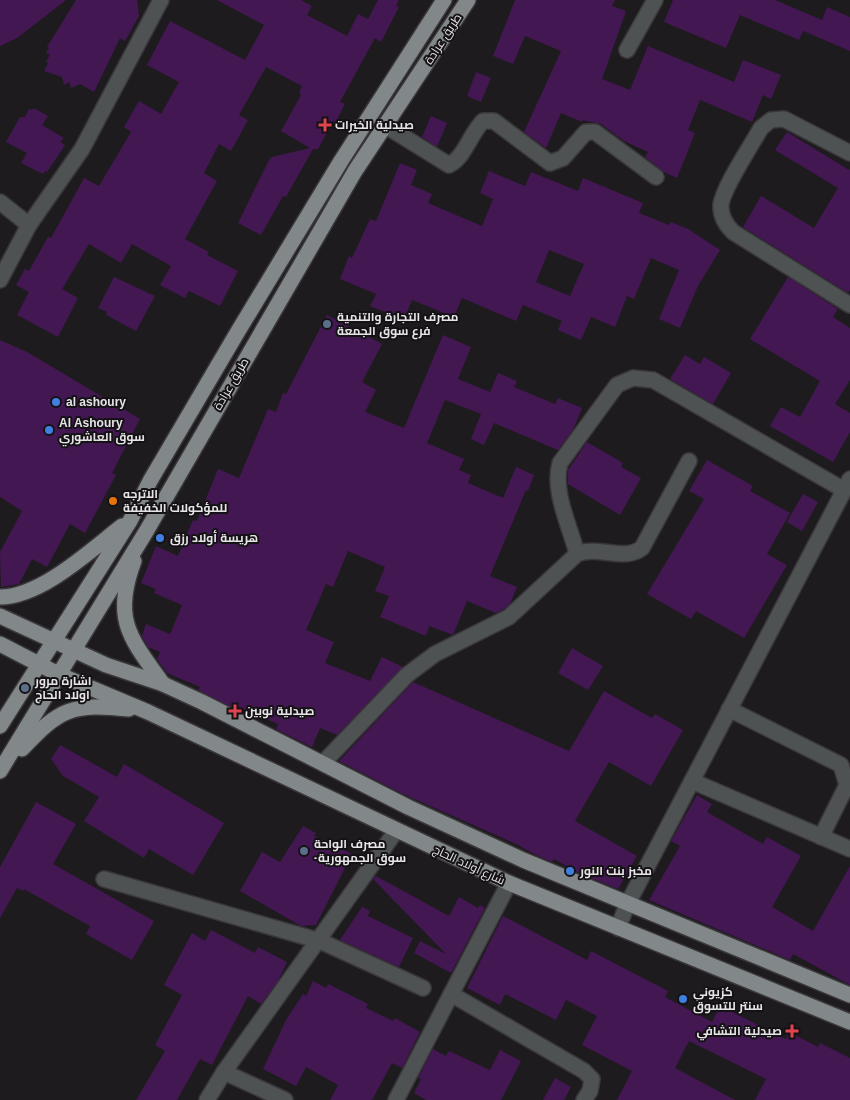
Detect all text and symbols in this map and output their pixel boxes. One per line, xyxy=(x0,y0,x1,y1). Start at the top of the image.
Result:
street label: طريق عرادة xyxy=(421,11,465,67)
place label: صيدلية الخيرات xyxy=(335,118,414,133)
marker: صيدلية الخيرات xyxy=(319,119,331,131)
place label: مصرف التجارة والتنمية فرع سوق الجمعة xyxy=(337,310,459,340)
marker: مصرف التجارة والتنمية فرع سوق الجمعة xyxy=(321,318,333,330)
street label: طريق عرادة xyxy=(211,356,251,412)
place label: al ashoury xyxy=(66,395,126,409)
marker: al ashoury xyxy=(50,396,62,408)
place label: Al Ashoury سوق العاشوري xyxy=(59,416,145,447)
marker: Al Ashoury سوق العاشوري xyxy=(43,424,55,436)
place label: الاترجه للمؤكولات الخفيفة xyxy=(123,487,227,516)
marker: الاترجه للمؤكولات الخفيفة xyxy=(107,495,119,507)
place label: هريسة أولاد رزق xyxy=(170,530,258,546)
marker: هريسة أولاد رزق xyxy=(154,532,166,544)
place label: اشارة مرور اولاد الحاج xyxy=(34,674,92,704)
marker: اشارة مرور اولاد الحاج xyxy=(19,682,31,694)
place label: صيدلية نوبين xyxy=(245,704,314,719)
marker: صيدلية نوبين xyxy=(229,705,241,717)
place label: مصرف الواحة -سوق الجمهورية xyxy=(314,837,406,866)
street label: شارع أولاد الحاج xyxy=(431,841,508,889)
marker: مصرف الواحة -سوق الجمهورية xyxy=(298,845,310,857)
place label: مخبز بنت النور xyxy=(579,864,652,879)
marker: مخبز بنت النور xyxy=(564,865,576,877)
place label: كزيوني سنتر للتسوق xyxy=(693,985,763,1014)
marker: كزيوني سنتر للتسوق xyxy=(677,993,689,1005)
place label: صيدلية التشافي xyxy=(697,1024,782,1041)
marker: صيدلية التشافي xyxy=(786,1025,798,1037)

